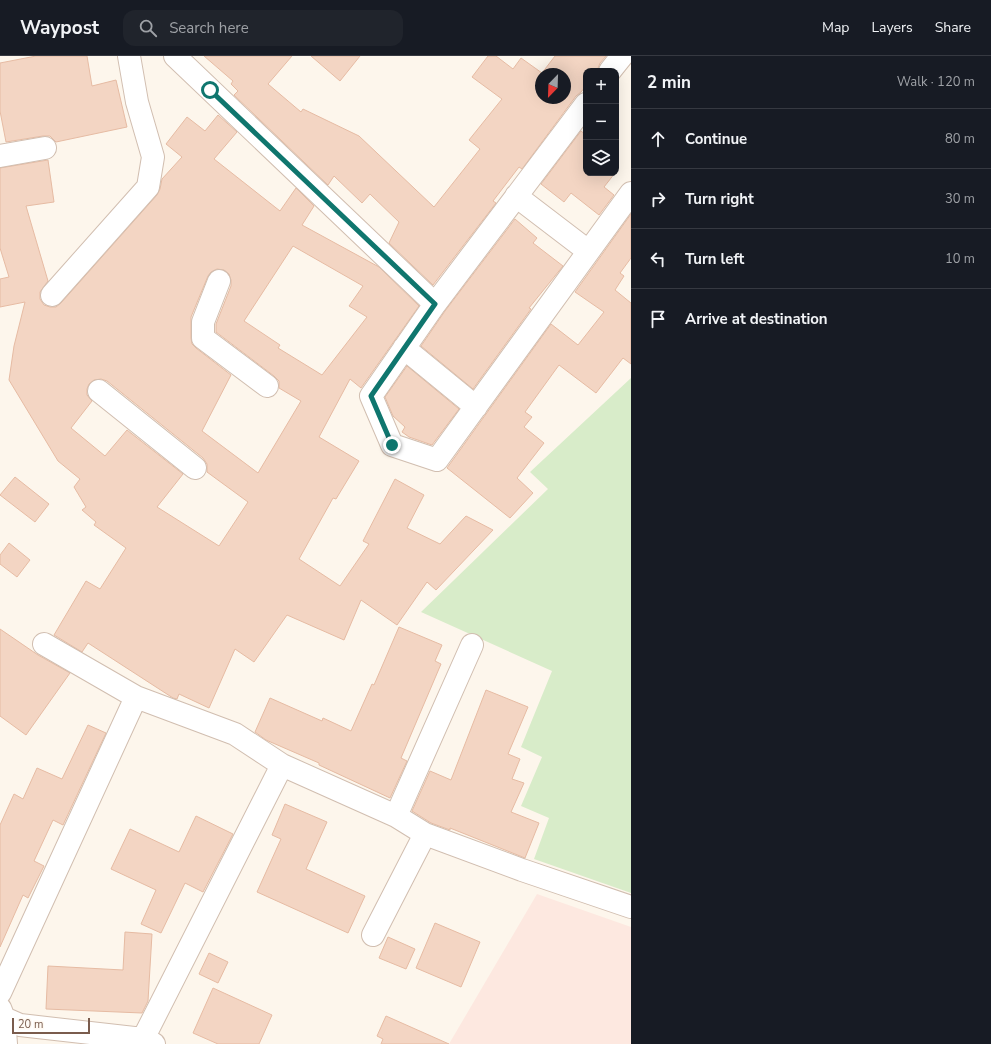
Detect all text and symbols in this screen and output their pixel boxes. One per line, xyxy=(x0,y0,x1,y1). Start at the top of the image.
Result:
search box xyxy=(123,10,403,46)
text: Waypost xyxy=(20,15,99,41)
icon: search xyxy=(137,17,159,39)
text: Search here xyxy=(169,18,249,38)
text: Map xyxy=(822,18,849,37)
text: Layers xyxy=(871,18,913,37)
text: Share xyxy=(935,18,971,37)
north arrow xyxy=(535,68,571,104)
map controls xyxy=(583,68,619,176)
button: + xyxy=(583,68,619,104)
text: 2 min xyxy=(647,71,691,94)
text: Walk · 120 m xyxy=(897,73,975,91)
route start xyxy=(201,81,219,99)
button: − xyxy=(583,104,619,140)
icon: ahead xyxy=(647,128,669,150)
text: Continue xyxy=(685,129,747,149)
text: 80 m xyxy=(945,130,975,148)
button: layers xyxy=(583,140,619,176)
icon: right xyxy=(647,188,669,210)
text: Turn right xyxy=(685,189,754,209)
text: 30 m xyxy=(945,190,975,208)
icon: left xyxy=(647,248,669,270)
text: Turn left xyxy=(685,249,744,269)
text: 10 m xyxy=(945,250,975,268)
icon: arrive xyxy=(647,308,669,330)
text: Arrive at destination xyxy=(685,309,828,329)
route end xyxy=(383,436,401,454)
scale bar xyxy=(12,1016,90,1035)
text: 20 m xyxy=(18,1017,43,1032)

